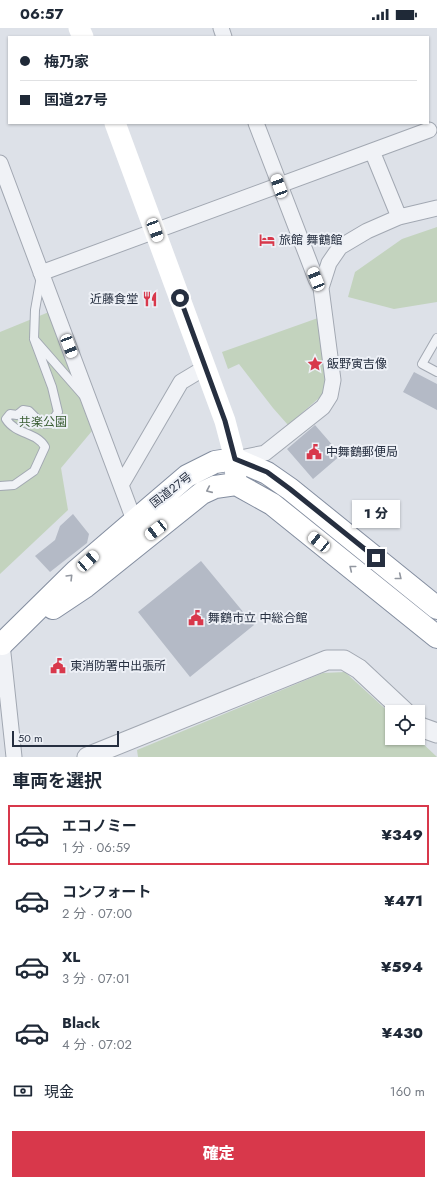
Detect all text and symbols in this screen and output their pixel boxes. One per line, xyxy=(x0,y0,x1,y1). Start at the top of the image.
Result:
text: 06:57 xyxy=(20,3,64,25)
text: 梅乃家 xyxy=(44,51,89,73)
text: 国道27号 xyxy=(44,89,108,111)
car xyxy=(269,173,289,199)
car xyxy=(145,217,165,243)
hotel icon: 旅館 舞鶴館 xyxy=(258,231,276,249)
place label: 旅館 舞鶴館 xyxy=(279,231,343,249)
car xyxy=(306,266,326,292)
route start xyxy=(171,289,189,307)
place label: 近藤食堂 xyxy=(90,290,138,308)
restaurant icon: 近藤食堂 xyxy=(141,290,159,308)
car xyxy=(59,333,79,359)
place icon: 飯野寅吉像 xyxy=(306,355,324,373)
place label: 飯野寅吉像 xyxy=(327,355,387,373)
park label: 共楽公園 xyxy=(19,413,67,431)
public building icon: 中舞鶴郵便局 xyxy=(305,443,323,461)
place label: 中舞鶴郵便局 xyxy=(326,443,398,461)
street label: 国道27号 xyxy=(146,468,196,512)
one-way arrow xyxy=(206,485,213,493)
callout: 1 分 xyxy=(352,500,400,528)
text: 1 分 xyxy=(364,504,388,523)
car xyxy=(143,518,169,542)
car xyxy=(306,530,332,554)
car xyxy=(75,549,101,573)
route end xyxy=(367,549,385,567)
one-way arrow xyxy=(350,566,357,573)
one-way arrow xyxy=(395,572,402,579)
one-way arrow xyxy=(65,574,73,582)
public building icon: 舞鶴市立 中総合館 xyxy=(187,609,205,627)
place label: 舞鶴市立 中総合館 xyxy=(208,609,308,627)
public building icon: 東消防署中出張所 xyxy=(49,657,67,675)
place label: 東消防署中出張所 xyxy=(70,657,166,675)
map controls xyxy=(385,705,425,745)
button: locate xyxy=(385,705,425,745)
scale bar xyxy=(12,729,119,748)
text: 50 m xyxy=(18,730,43,746)
text: 車両を選択 xyxy=(12,768,102,794)
text: エコノミー xyxy=(62,815,137,837)
icon: car xyxy=(14,817,50,853)
text: ¥349 xyxy=(381,824,423,846)
text: 1 分 · 06:59 xyxy=(62,838,130,857)
text: コンフォート xyxy=(62,881,152,903)
icon: car xyxy=(14,883,50,919)
text: ¥471 xyxy=(384,890,423,912)
text: 2 分 · 07:00 xyxy=(62,904,132,923)
text: XL xyxy=(62,946,80,968)
icon: car xyxy=(14,949,50,985)
text: ¥594 xyxy=(381,956,423,978)
text: 3 分 · 07:01 xyxy=(62,969,130,988)
text: Black xyxy=(62,1012,100,1034)
icon: car xyxy=(14,1015,50,1051)
text: ¥430 xyxy=(382,1022,423,1044)
text: 4 分 · 07:02 xyxy=(62,1035,132,1054)
icon: cash xyxy=(12,1080,34,1102)
text: 現金 xyxy=(44,1081,74,1103)
text: 160 m xyxy=(390,1082,425,1101)
button: 確定 xyxy=(12,1131,425,1177)

